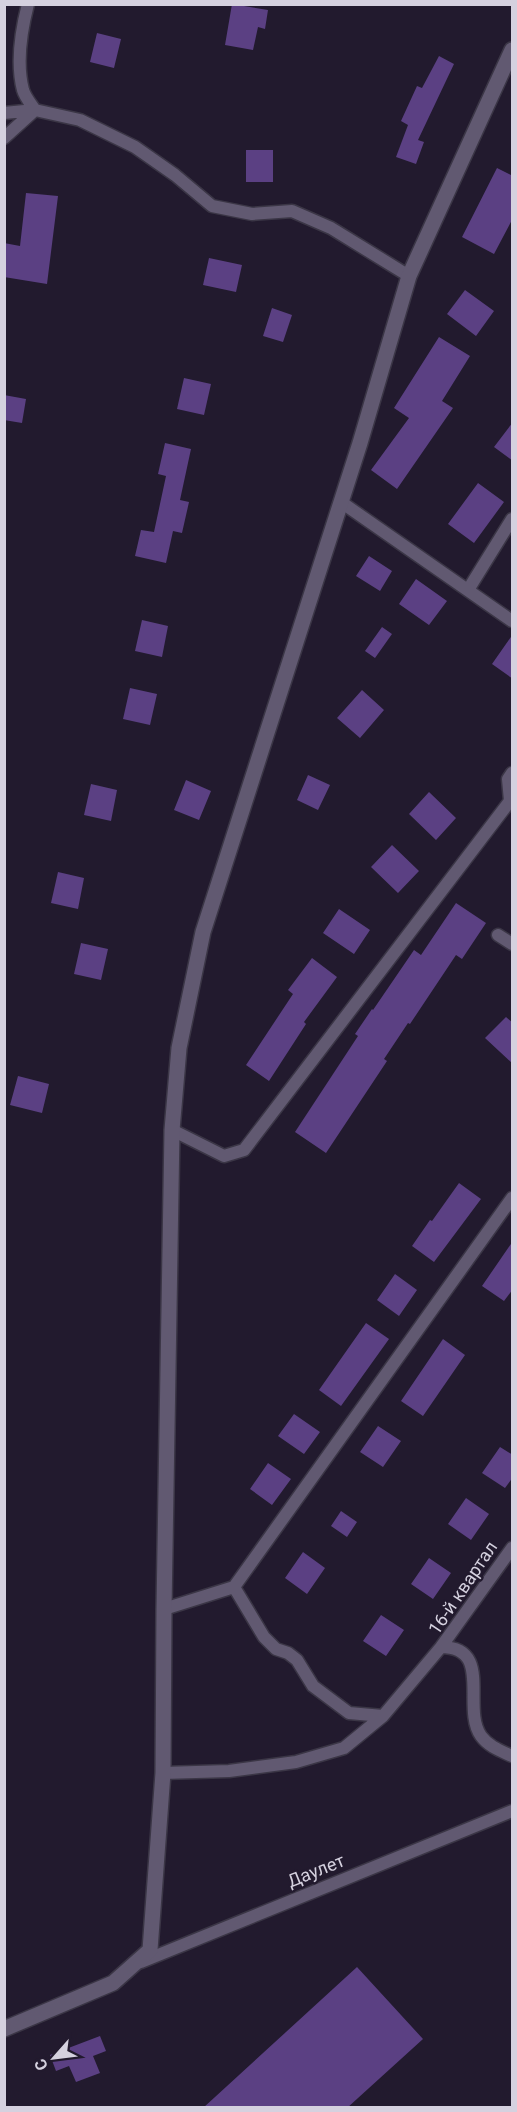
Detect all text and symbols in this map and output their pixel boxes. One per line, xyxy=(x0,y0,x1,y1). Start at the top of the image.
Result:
street label: 16-й квартал xyxy=(424,1537,501,1638)
street label: Даулет xyxy=(284,1849,348,1891)
north arrow xyxy=(24,2028,84,2088)
text: С xyxy=(30,2056,52,2074)

